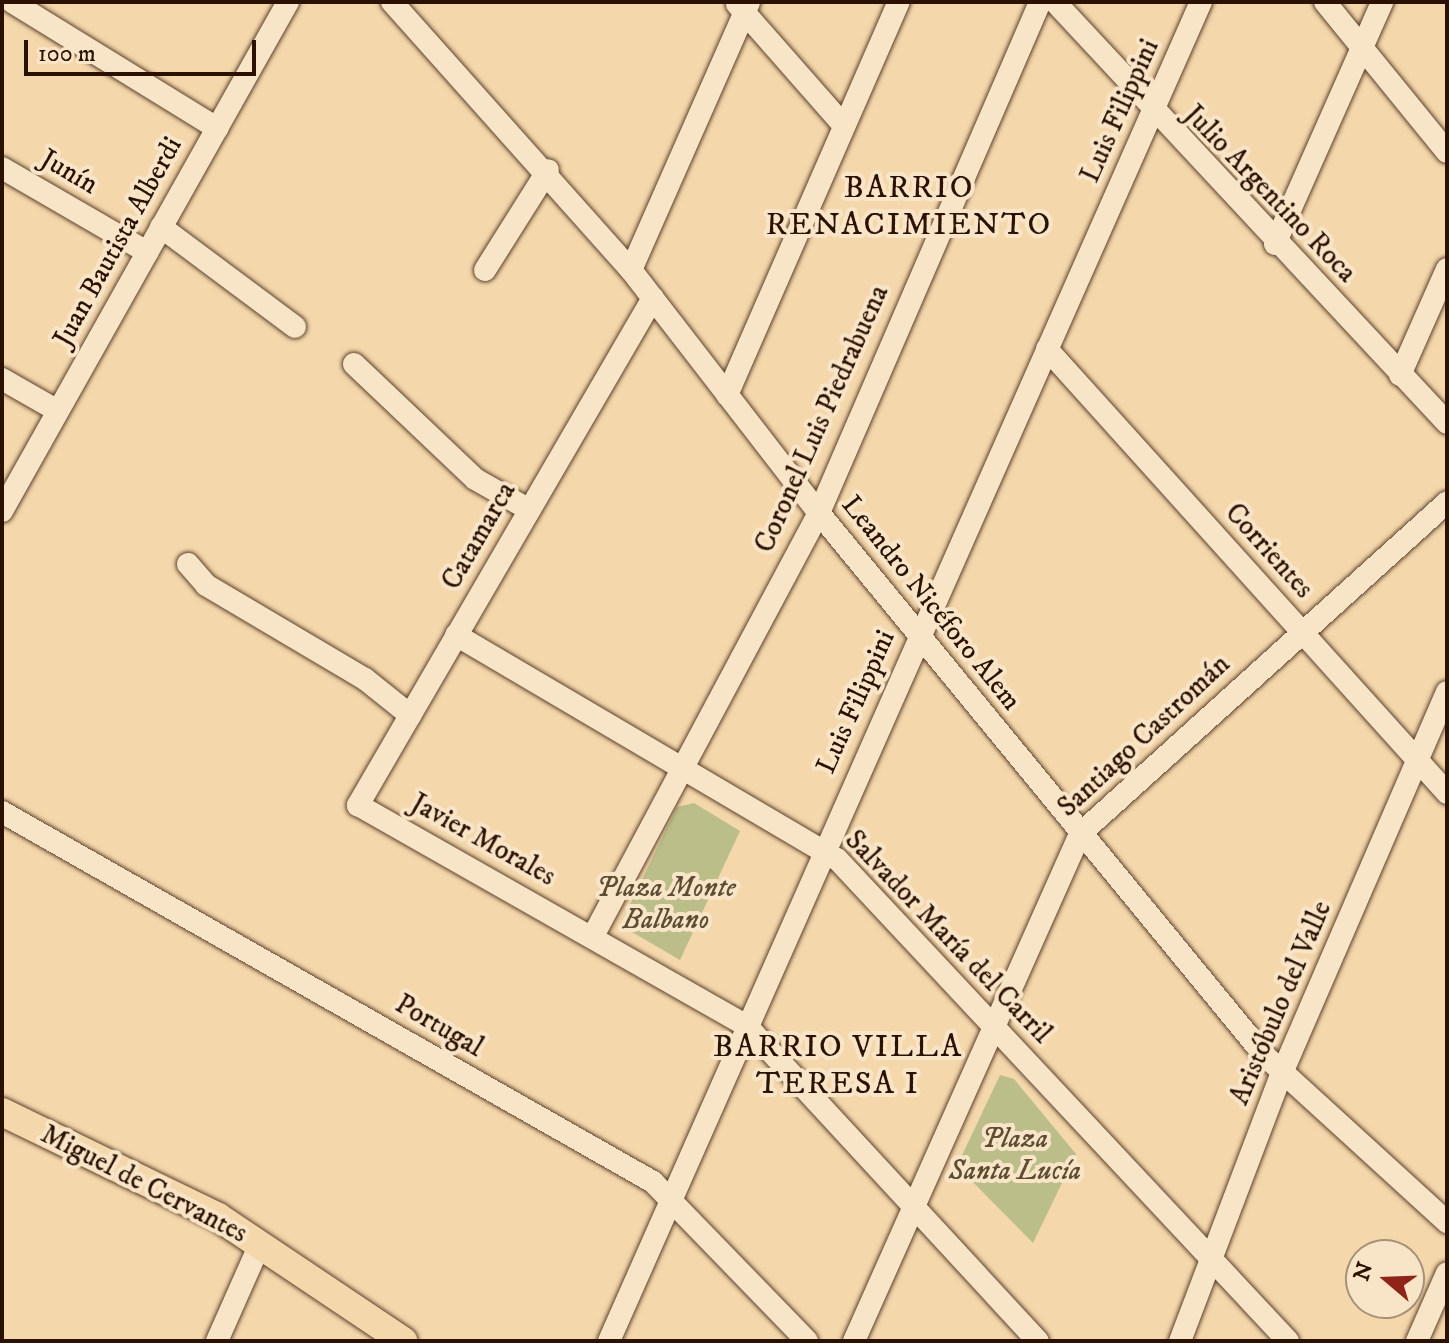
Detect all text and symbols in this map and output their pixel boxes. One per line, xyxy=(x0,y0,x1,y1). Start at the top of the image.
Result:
scale bar xyxy=(28,24,260,74)
street label: Luis Filippini xyxy=(1073,34,1167,188)
text: 100 m xyxy=(38,39,96,69)
street label: Julio Argentino Roca xyxy=(1177,98,1363,290)
street label: Juan Bautista Alberdi xyxy=(46,131,190,353)
street label: Junín xyxy=(34,142,104,202)
district label: BARRIO RENACIMIENTO xyxy=(766,170,1052,245)
street label: Coronel Luis Piedrabuena xyxy=(748,280,896,558)
street label: Catamarca xyxy=(435,476,523,596)
street label: Leandro Nicéforo Alem xyxy=(834,489,1028,717)
street label: Corrientes xyxy=(1218,497,1320,605)
street label: Luis Filippini xyxy=(809,625,903,779)
street label: Santiago Castromán xyxy=(1051,648,1237,824)
street label: Javier Morales xyxy=(405,786,561,894)
street label: Salvador María del Carril xyxy=(838,824,1058,1050)
park label: Plaza Monte Balbano xyxy=(596,871,736,937)
street label: Aristóbulo del Valle xyxy=(1223,896,1339,1110)
street label: Portugal xyxy=(389,987,489,1065)
district label: BARRIO VILLA TERESA I xyxy=(713,1029,963,1104)
street label: Miguel de Cervantes xyxy=(35,1117,253,1251)
park label: Plaza Santa Lucía xyxy=(949,1122,1081,1188)
north arrow xyxy=(1345,1239,1425,1319)
text: N xyxy=(1348,1259,1379,1285)

